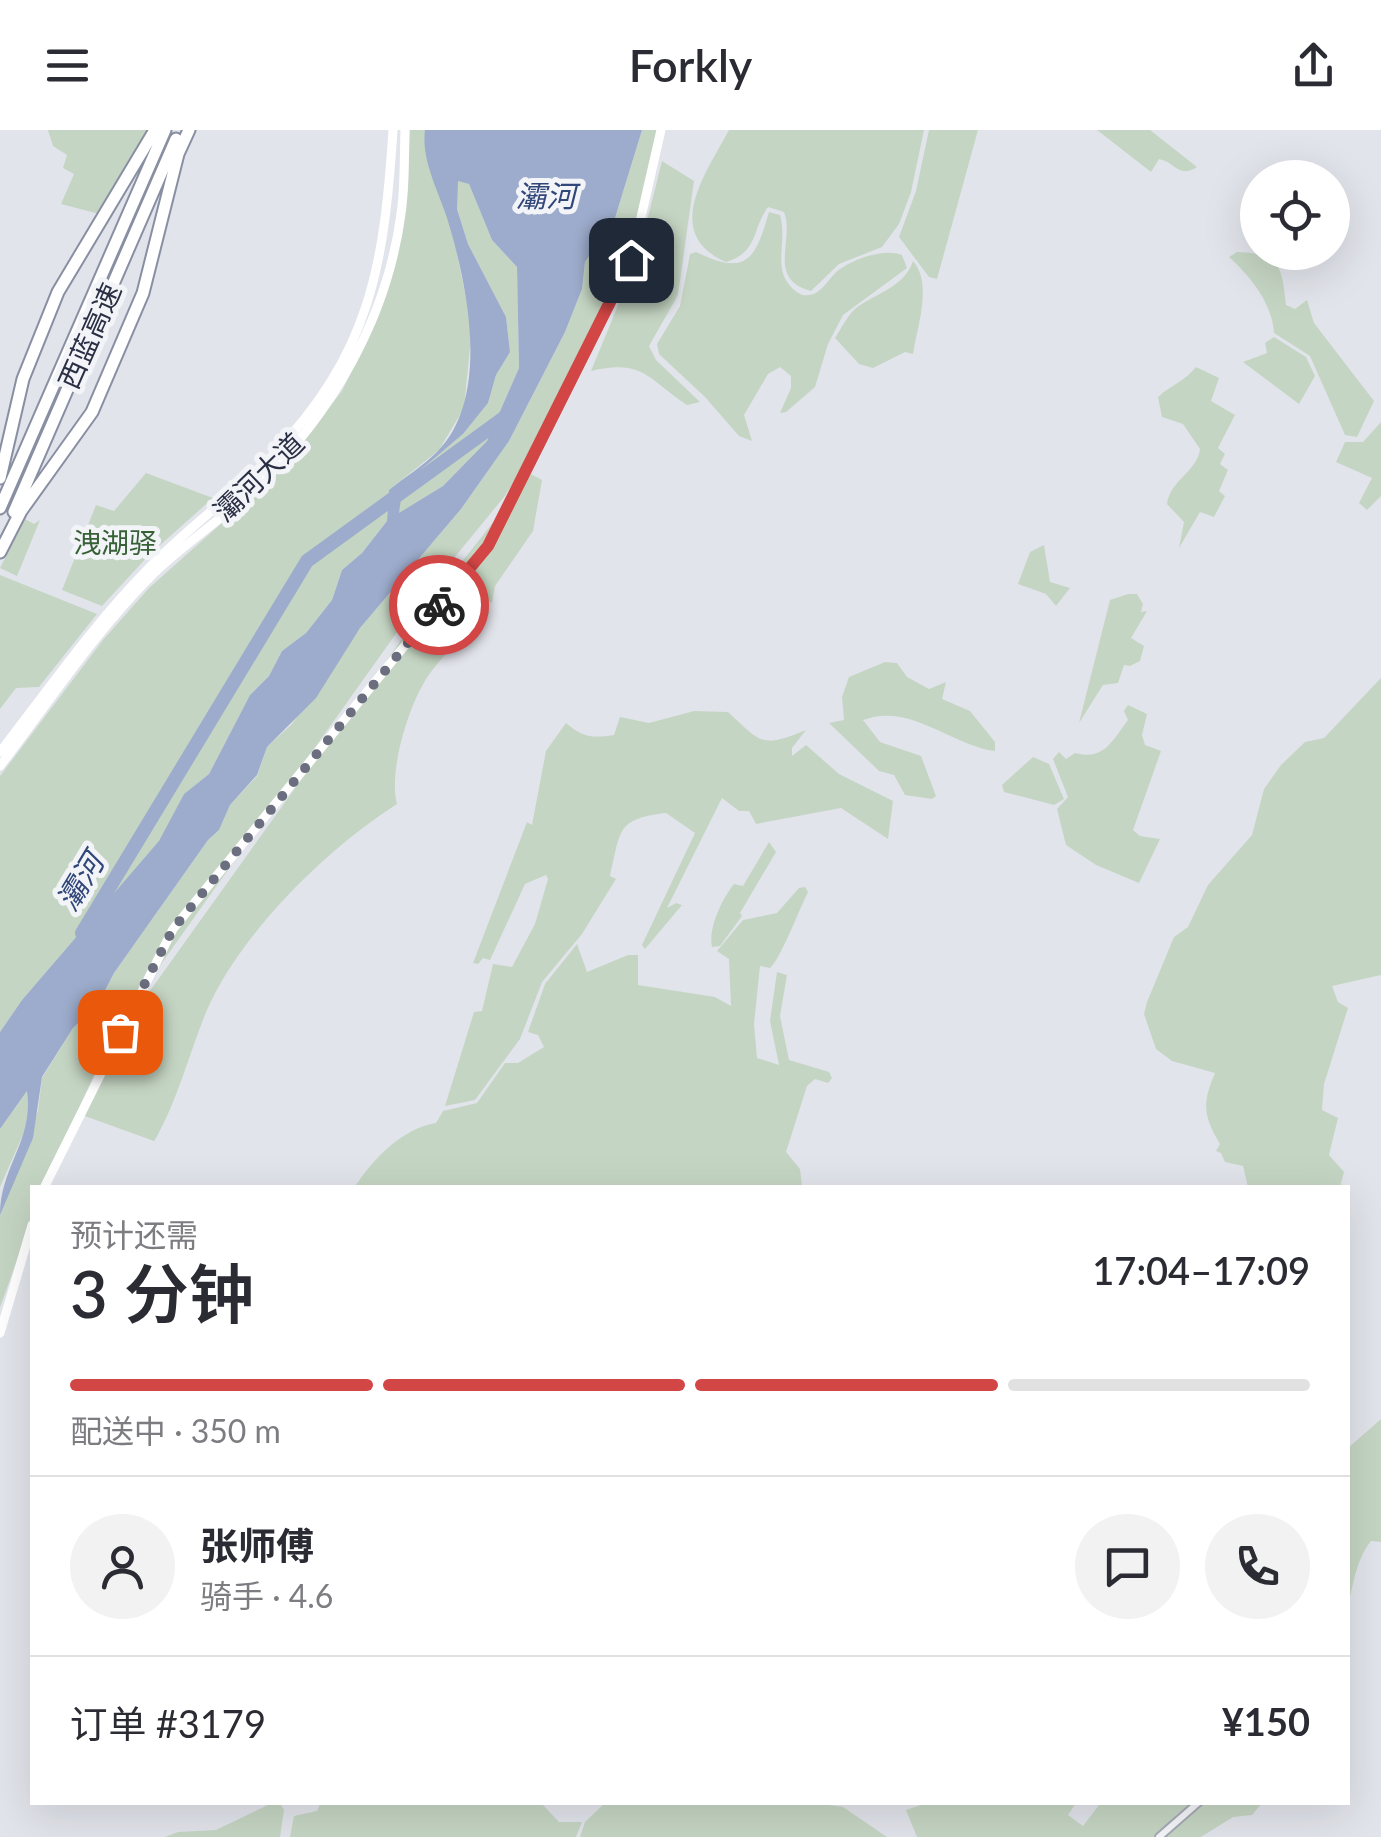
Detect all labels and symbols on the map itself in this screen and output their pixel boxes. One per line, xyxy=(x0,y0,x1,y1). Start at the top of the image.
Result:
water label: 灞河 xyxy=(516,177,581,213)
pin xyxy=(589,218,674,303)
street label: 西蓝高速 xyxy=(51,278,127,394)
street label: 灞河大道 xyxy=(206,425,310,527)
park label: 洩湖驿 xyxy=(73,525,157,559)
courier xyxy=(389,555,489,655)
water label: 灞河 xyxy=(48,842,113,916)
pin xyxy=(78,990,163,1075)

